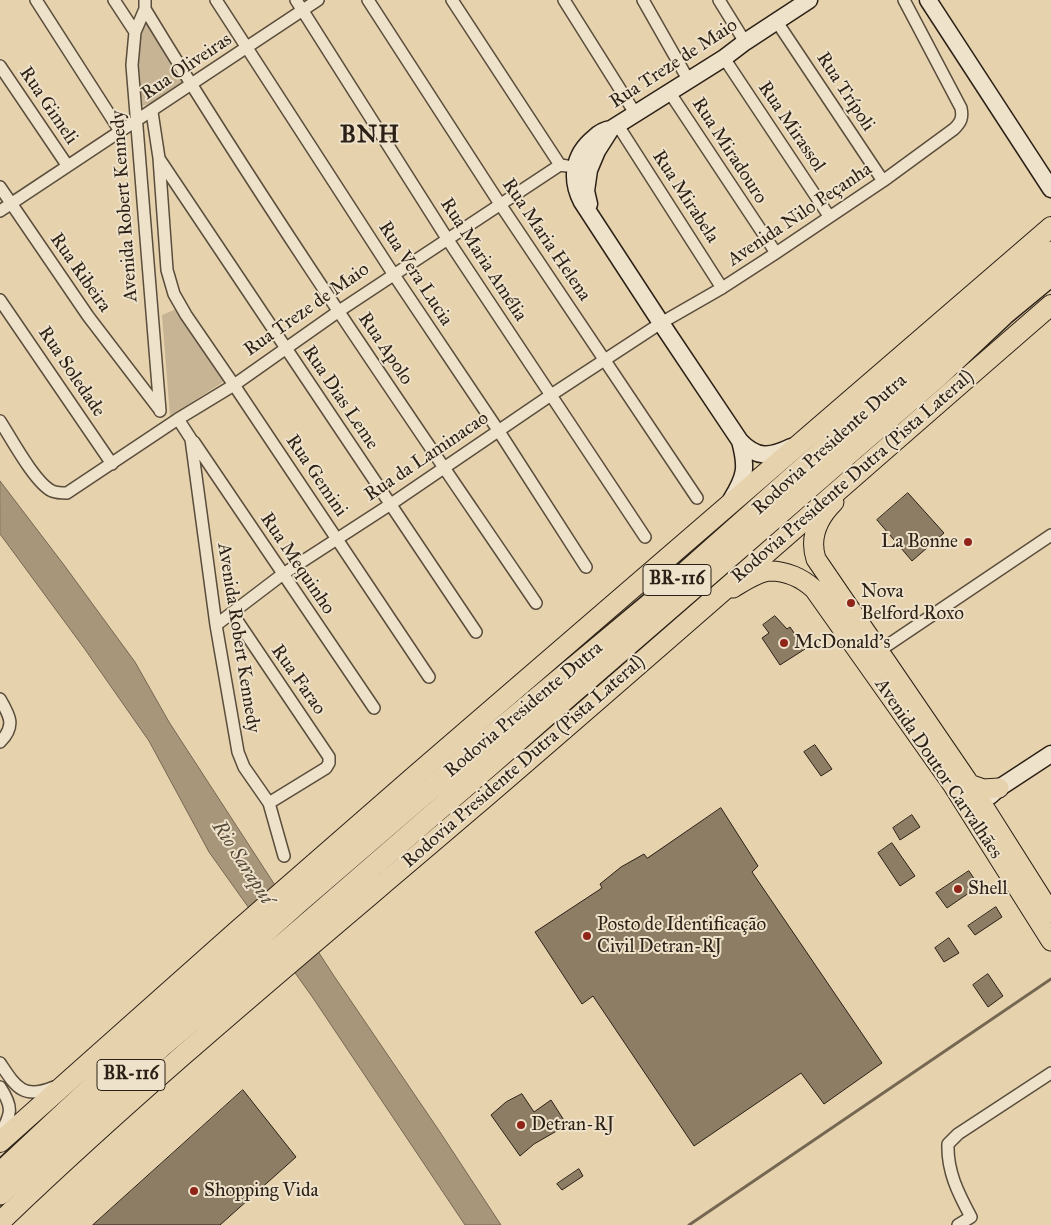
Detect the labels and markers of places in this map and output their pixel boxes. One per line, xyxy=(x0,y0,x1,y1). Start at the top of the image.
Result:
place label: La Bonne xyxy=(881,531,958,553)
marker: La Bonne xyxy=(962,536,974,548)
place label: Nova Belford Roxo xyxy=(861,581,964,625)
marker: Nova Belford Roxo xyxy=(845,597,857,609)
place label: McDonald's xyxy=(794,632,890,654)
marker: McDonald's xyxy=(778,637,790,649)
place label: Shell xyxy=(968,878,1008,900)
marker: Shell xyxy=(952,883,964,895)
place label: Posto de Identificação Civil Detran-RJ xyxy=(597,914,766,958)
marker: Posto de Identificação Civil Detran-RJ xyxy=(581,930,593,942)
place label: Detran-RJ xyxy=(531,1114,615,1136)
marker: Detran-RJ xyxy=(515,1119,527,1131)
place label: Shopping Vida xyxy=(204,1180,319,1202)
marker: Shopping Vida xyxy=(188,1185,200,1197)

